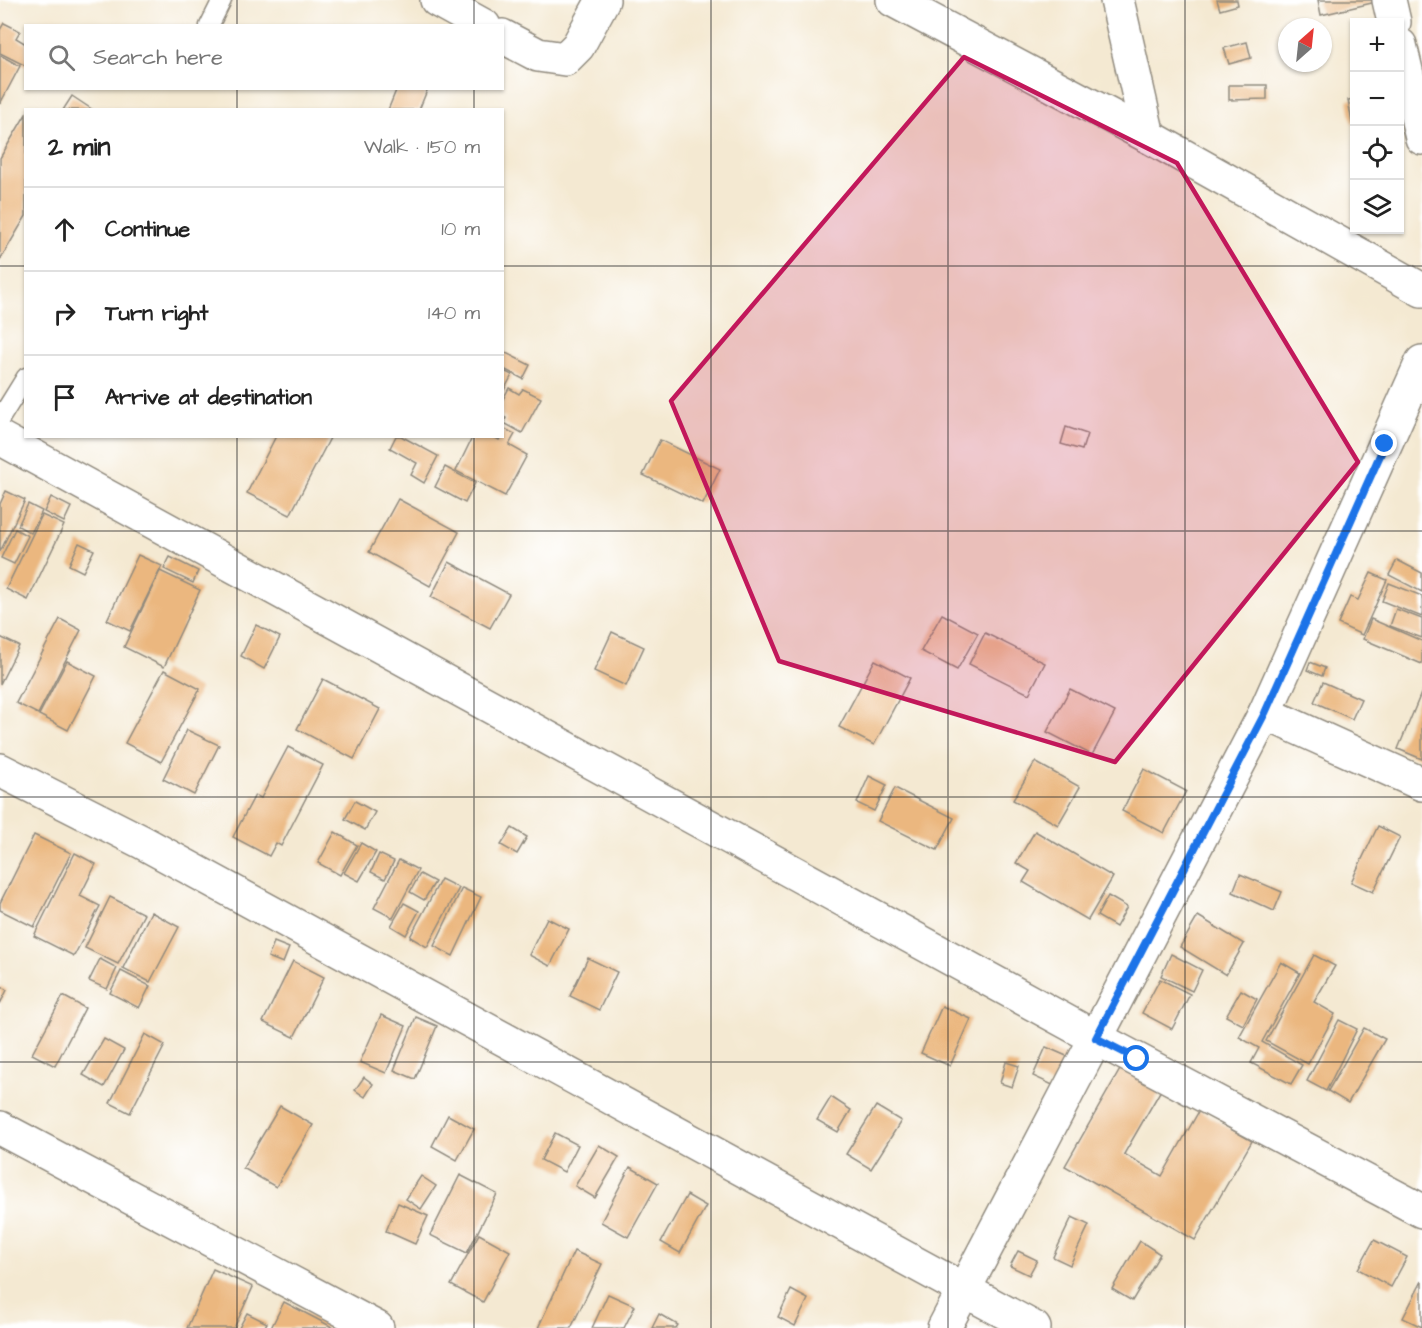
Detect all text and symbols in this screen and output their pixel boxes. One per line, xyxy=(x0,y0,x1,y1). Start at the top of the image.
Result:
north arrow xyxy=(1278,18,1332,72)
map controls xyxy=(1350,18,1404,234)
button: + xyxy=(1350,18,1404,72)
search box xyxy=(24,24,504,90)
icon: search xyxy=(45,41,78,74)
text: Search here xyxy=(93,42,223,73)
button: − xyxy=(1350,72,1404,126)
button: locate xyxy=(1350,126,1404,180)
text: 2 min xyxy=(48,129,110,165)
text: Walk · 150 m xyxy=(364,133,480,161)
button: layers xyxy=(1350,180,1404,234)
icon: ahead xyxy=(48,213,81,246)
text: Continue xyxy=(105,214,190,245)
text: 10 m xyxy=(441,215,480,243)
icon: right xyxy=(48,297,81,330)
text: Turn right xyxy=(105,298,208,329)
text: 140 m xyxy=(428,299,480,327)
icon: arrive xyxy=(48,381,81,414)
text: Arrive at destination xyxy=(105,382,312,413)
route end xyxy=(1371,430,1397,456)
route start xyxy=(1123,1045,1149,1071)

